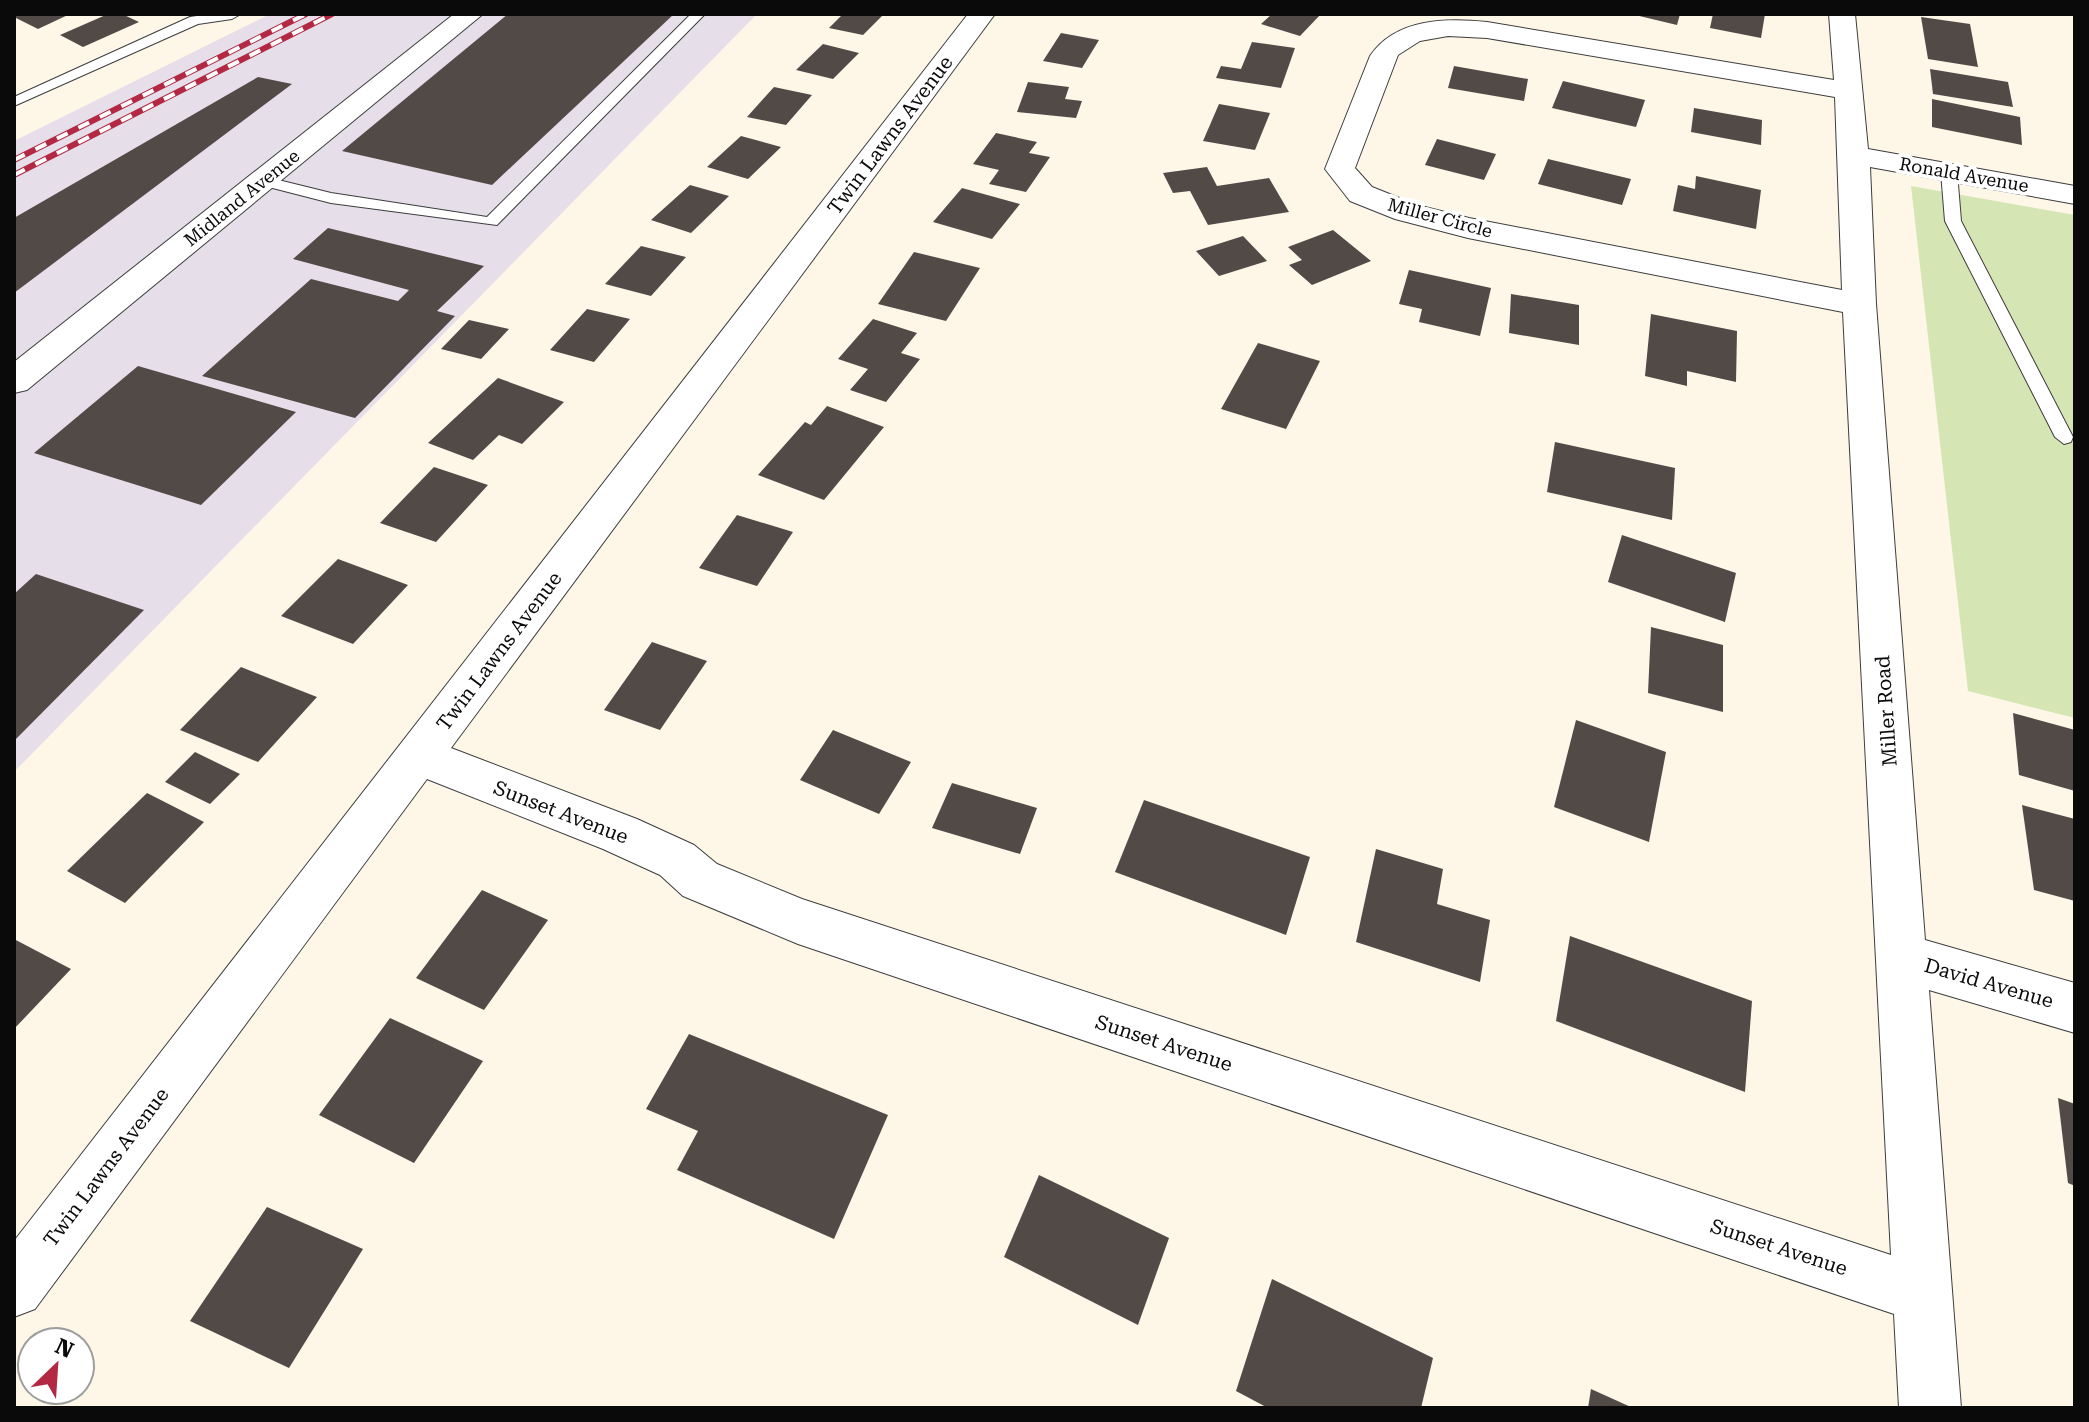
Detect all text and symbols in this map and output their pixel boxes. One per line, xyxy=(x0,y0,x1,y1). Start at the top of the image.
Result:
street label: Twin Lawns Avenue xyxy=(822,51,958,219)
street label: Midland Avenue xyxy=(180,145,304,250)
street label: Ronald Avenue xyxy=(1898,153,2030,196)
street label: Miller Circle xyxy=(1386,193,1495,242)
street label: Twin Lawns Avenue xyxy=(431,567,567,735)
street label: Miller Road xyxy=(1870,655,1902,767)
street label: Sunset Avenue xyxy=(490,775,632,849)
street label: David Avenue xyxy=(1922,953,2056,1013)
street label: Sunset Avenue xyxy=(1093,1010,1235,1076)
street label: Twin Lawns Avenue xyxy=(38,1083,174,1251)
street label: Sunset Avenue xyxy=(1708,1214,1850,1280)
north arrow xyxy=(16,1326,96,1406)
text: N xyxy=(51,1333,77,1363)

